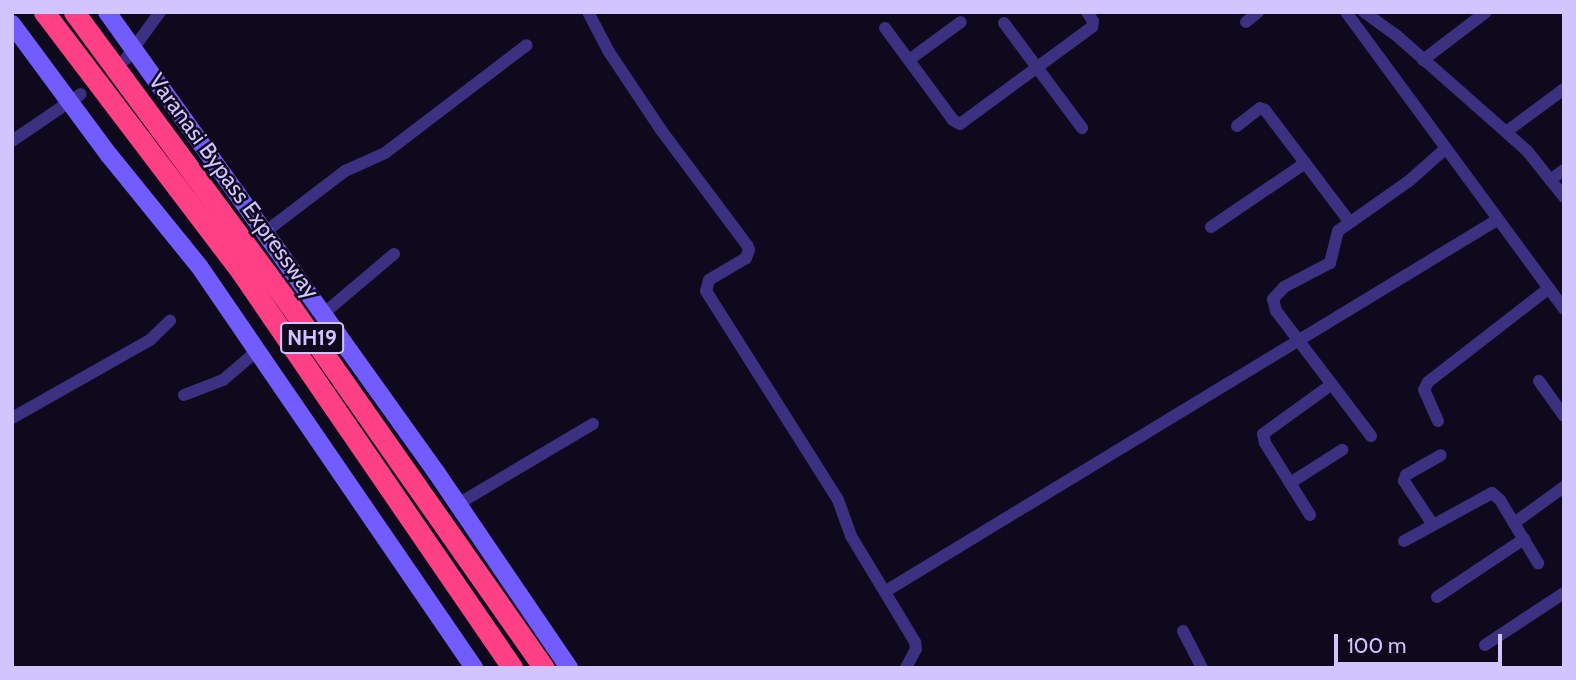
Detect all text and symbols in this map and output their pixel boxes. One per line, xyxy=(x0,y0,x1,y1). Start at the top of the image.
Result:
street label: Varanasi Bypass Expressway xyxy=(143,68,325,304)
road number: NH19 xyxy=(279,320,345,356)
scale bar xyxy=(1338,620,1506,664)
text: 100 m xyxy=(1347,633,1406,658)

